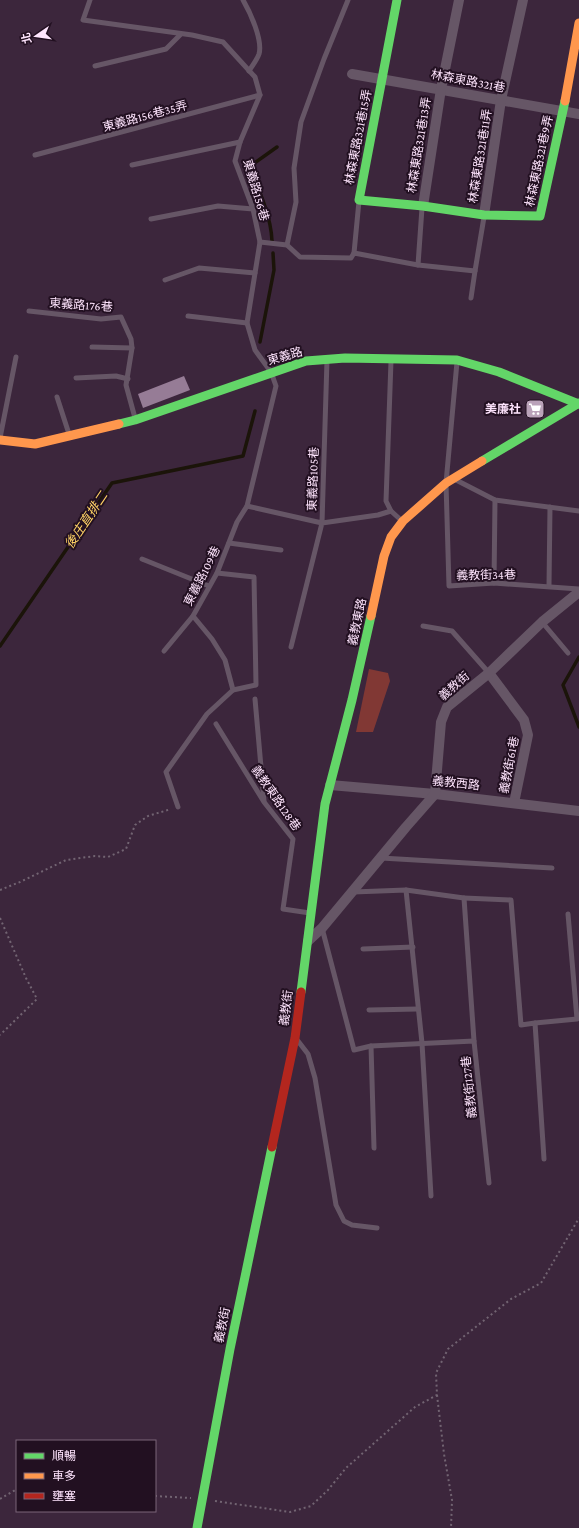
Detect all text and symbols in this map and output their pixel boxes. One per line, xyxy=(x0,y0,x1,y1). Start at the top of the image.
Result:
north arrow xyxy=(16,16,56,56)
text: 北 xyxy=(19,32,33,45)
street label: 林森東路321巷 xyxy=(430,67,506,95)
street label: 林森東路321巷15弄 xyxy=(342,88,374,186)
street label: 林森東路321巷13弄 xyxy=(404,96,434,194)
street label: 東義路156巷35弄 xyxy=(101,98,189,134)
street label: 林森東路321巷11弄 xyxy=(466,108,494,204)
street label: 林森東路321巷9弄 xyxy=(522,114,556,208)
street label: 東義路156巷 xyxy=(240,157,272,223)
street label: 東義路176巷 xyxy=(49,296,113,314)
street label: 東義路 xyxy=(266,344,304,368)
supermarket icon: 美廉社 xyxy=(524,398,546,420)
place label: 美廉社 xyxy=(485,402,521,416)
street label: 東義路105巷 xyxy=(305,447,321,511)
water label: 後庄直排二 xyxy=(62,488,111,551)
street label: 東義路109巷 xyxy=(181,544,223,608)
street label: 義教街34巷 xyxy=(456,567,516,583)
street label: 義教東路 xyxy=(345,597,369,647)
street label: 義教街 xyxy=(436,669,472,703)
street label: 義教街61巷 xyxy=(497,735,521,795)
street label: 義教東路128巷 xyxy=(248,763,304,833)
street label: 義教西路 xyxy=(431,774,481,792)
street label: 義教街 xyxy=(277,989,295,1027)
street label: 義教街127巷 xyxy=(459,1055,479,1119)
street label: 義教街 xyxy=(211,1306,233,1344)
legend xyxy=(16,1440,156,1512)
text: 順暢 xyxy=(52,1449,76,1463)
text: 車多 xyxy=(52,1469,76,1483)
text: 壅塞 xyxy=(52,1489,76,1503)

